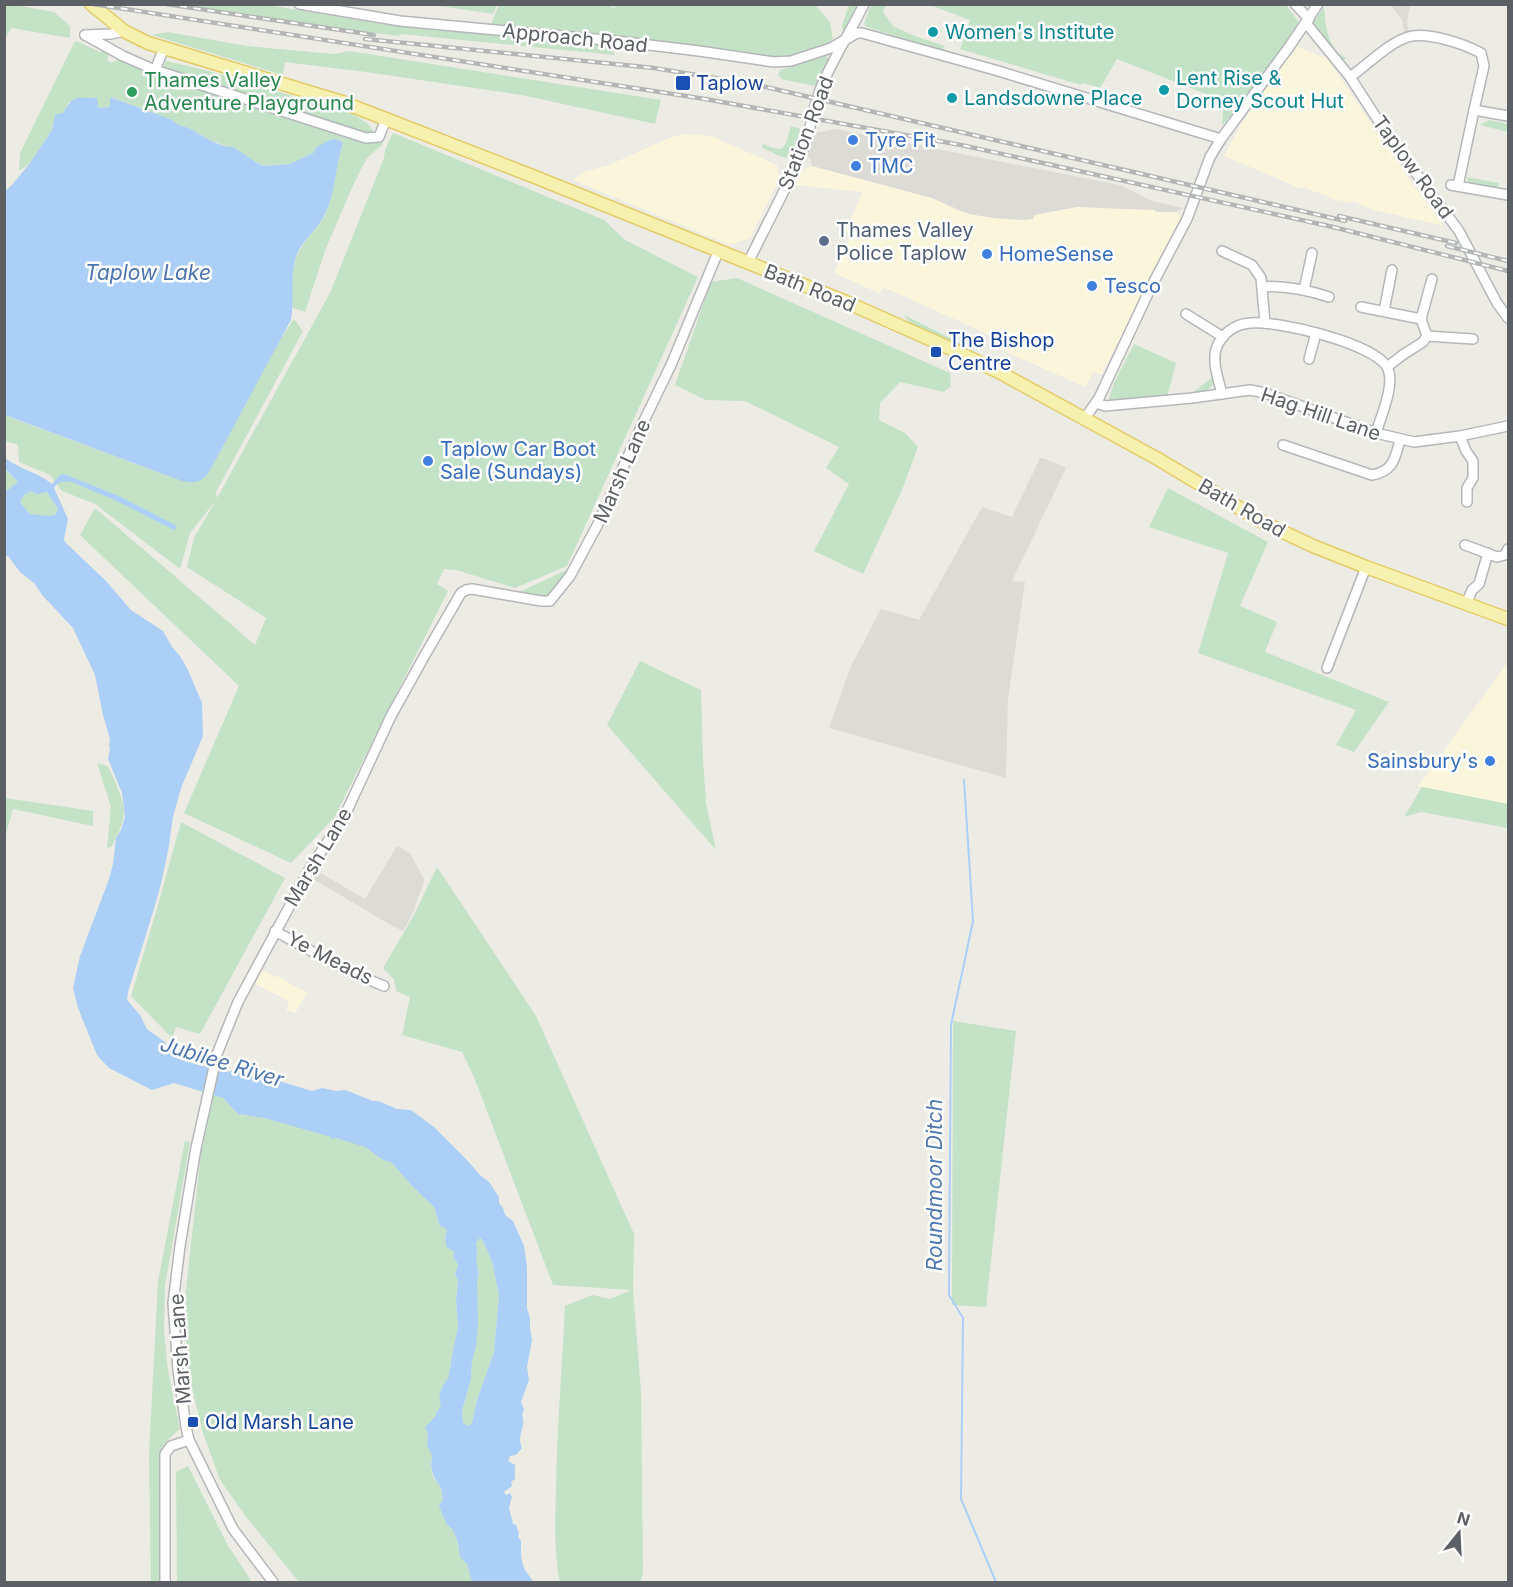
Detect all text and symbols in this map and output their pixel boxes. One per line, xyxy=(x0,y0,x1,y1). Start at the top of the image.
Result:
street label: Approach Road xyxy=(501,18,649,58)
place label: Women's Institute xyxy=(945,20,1114,44)
marker: Women's Institute xyxy=(926,25,940,39)
place label: Lent Rise & Dorney Scout Hut xyxy=(1176,66,1344,113)
place label: Thames Valley Adventure Playground xyxy=(144,68,354,115)
place label: Taplow xyxy=(696,71,764,95)
street label: Station Road xyxy=(773,73,839,193)
marker: Taplow xyxy=(674,74,692,92)
marker: Lent Rise & Dorney Scout Hut xyxy=(1157,83,1171,97)
marker: Thames Valley Adventure Playground xyxy=(125,85,139,99)
place label: Landsdowne Place xyxy=(964,86,1142,110)
marker: Landsdowne Place xyxy=(945,91,959,105)
street label: Taplow Road xyxy=(1368,111,1458,223)
place label: Tyre Fit xyxy=(865,128,936,152)
marker: Tyre Fit xyxy=(846,133,860,147)
place label: TMC xyxy=(868,154,914,178)
marker: TMC xyxy=(849,159,863,173)
place label: Thames Valley Police Taplow xyxy=(836,218,974,265)
marker: Thames Valley Police Taplow xyxy=(817,234,831,248)
place label: HomeSense xyxy=(999,242,1114,266)
marker: HomeSense xyxy=(980,247,994,261)
street label: Bath Road xyxy=(761,259,859,317)
water label: Taplow Lake xyxy=(85,260,211,285)
place label: Tesco xyxy=(1104,274,1161,298)
marker: Tesco xyxy=(1085,279,1099,293)
place label: The Bishop Centre xyxy=(948,328,1055,375)
marker: The Bishop Centre xyxy=(929,345,943,359)
street label: Hag Hill Lane xyxy=(1258,382,1384,446)
street label: Marsh Lane xyxy=(588,415,656,527)
place label: Taplow Car Boot Sale (Sundays) xyxy=(440,437,596,484)
marker: Taplow Car Boot Sale (Sundays) xyxy=(421,454,435,468)
street label: Bath Road xyxy=(1194,473,1290,543)
place label: Sainsbury's xyxy=(1367,749,1478,773)
marker: Sainsbury's xyxy=(1483,754,1497,768)
street label: Marsh Lane xyxy=(279,803,357,911)
street label: Ye Meads xyxy=(283,926,377,990)
water label: Jubilee River xyxy=(157,1031,288,1092)
water label: Roundmoor Ditch xyxy=(922,1099,947,1271)
street label: Marsh Lane xyxy=(164,1293,196,1405)
place label: Old Marsh Lane xyxy=(205,1410,354,1434)
marker: Old Marsh Lane xyxy=(186,1415,200,1429)
north arrow xyxy=(1429,1503,1489,1563)
text: N xyxy=(1455,1507,1473,1530)

